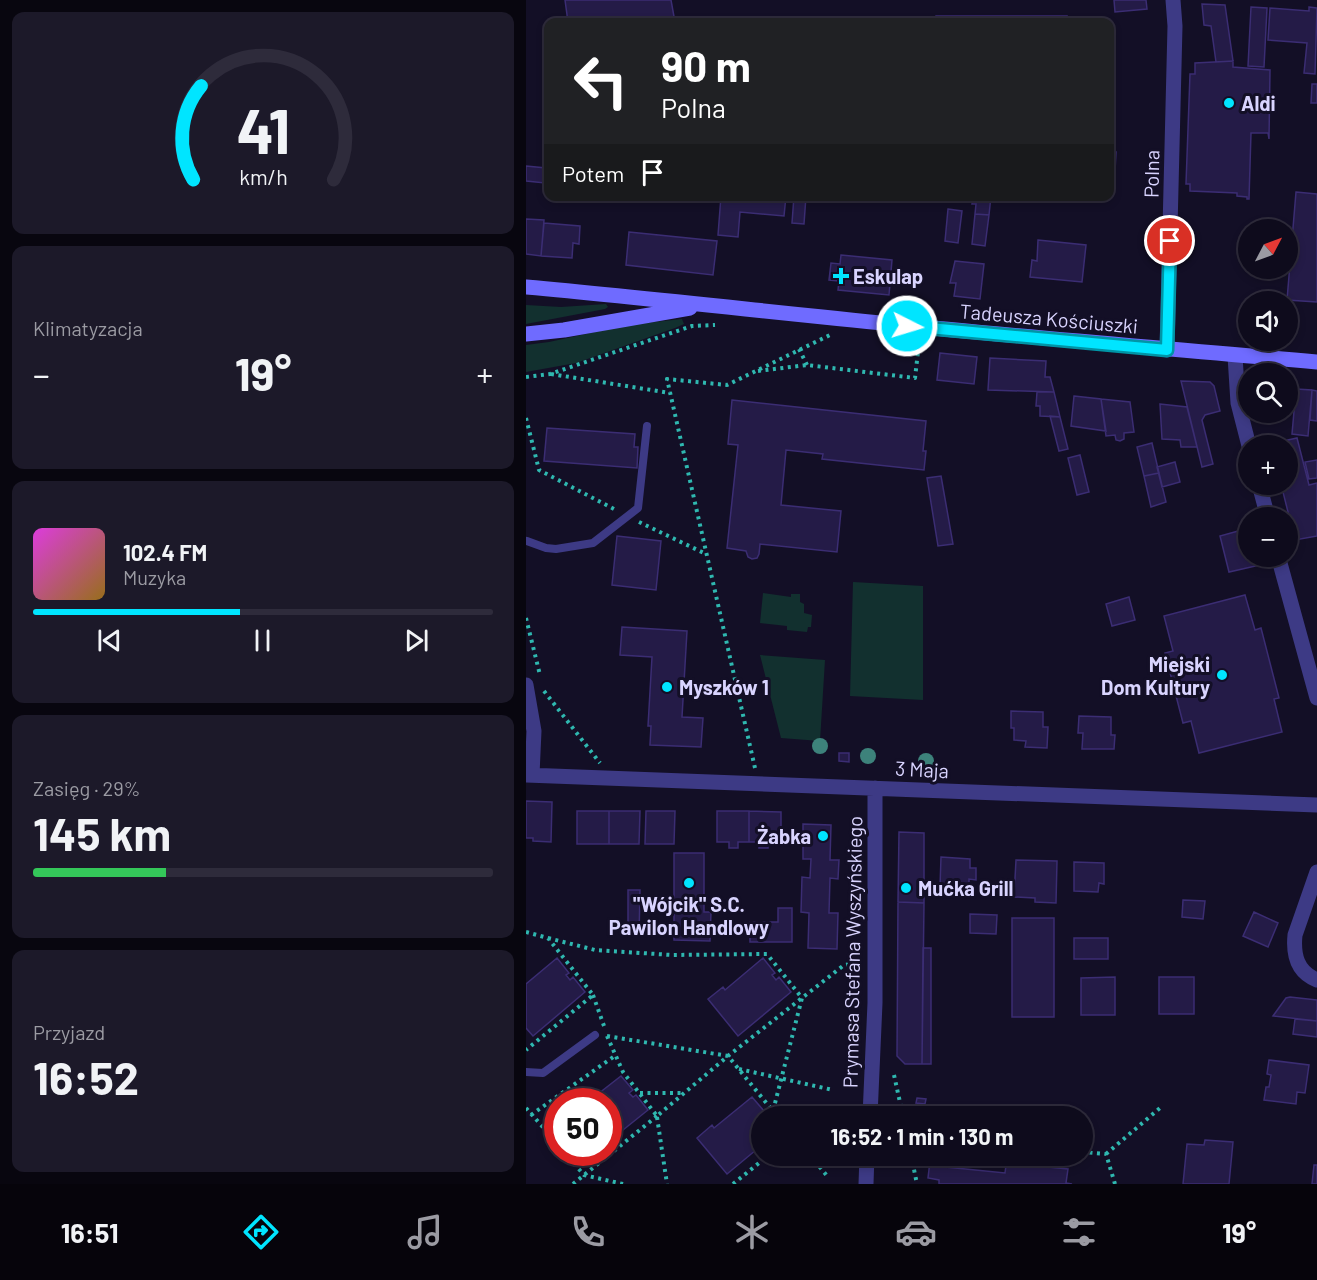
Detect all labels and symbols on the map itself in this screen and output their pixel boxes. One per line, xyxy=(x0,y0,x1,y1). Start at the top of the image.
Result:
place label: Aldi xyxy=(1241,91,1276,115)
marker: Aldi xyxy=(1222,96,1236,110)
street label: Polna xyxy=(1139,150,1163,198)
pin xyxy=(1144,215,1195,266)
north arrow xyxy=(1238,219,1298,279)
place label: Eskulap xyxy=(853,264,923,288)
marker: Eskulap xyxy=(834,269,848,283)
position arrow xyxy=(875,294,939,358)
street label: Tadeusza Kościuszki xyxy=(959,298,1139,338)
place label: Miejski Dom Kultury xyxy=(1101,652,1210,699)
marker: Miejski Dom Kultury xyxy=(1215,668,1229,682)
place label: Myszków 1 xyxy=(679,675,769,699)
marker: Myszków 1 xyxy=(660,680,674,694)
street label: 3 Maja xyxy=(894,756,950,782)
street label: Prymasa Stefana Wyszyńskiego xyxy=(838,816,866,1088)
place label: Żabka xyxy=(757,824,811,848)
marker: Żabka xyxy=(816,829,830,843)
marker: "Wójcik" S.C. Pawilon Handlowy xyxy=(682,876,696,890)
place label: Mućka Grill xyxy=(918,876,1013,900)
marker: Mućka Grill xyxy=(899,881,913,895)
place label: "Wójcik" S.C. Pawilon Handlowy xyxy=(609,892,769,939)
speed limit sign: 50 xyxy=(544,1088,622,1166)

